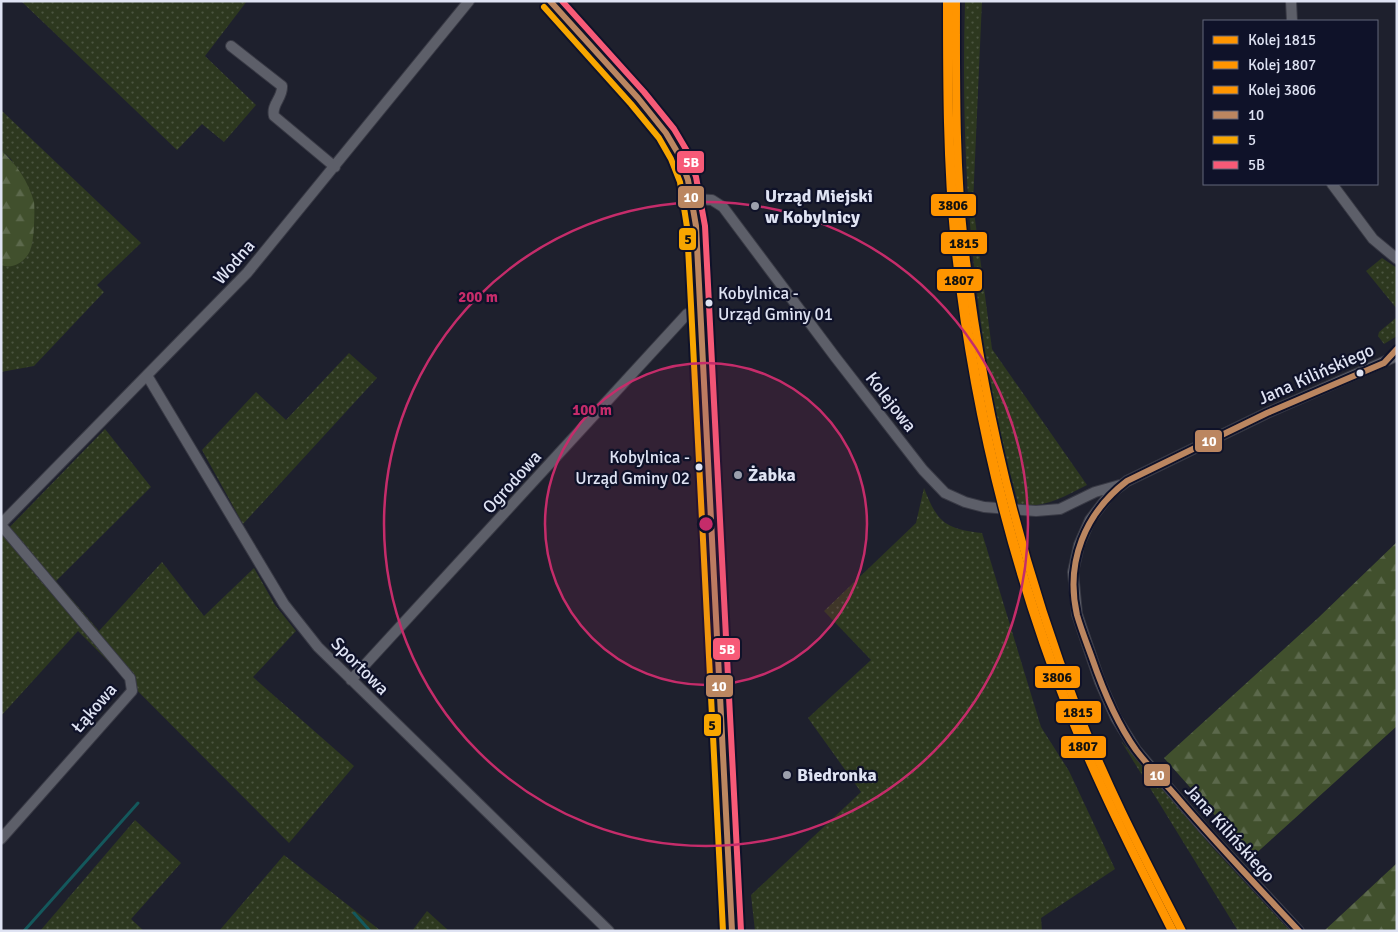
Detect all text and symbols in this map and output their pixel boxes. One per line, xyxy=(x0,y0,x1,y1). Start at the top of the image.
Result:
legend xyxy=(1203,20,1378,185)
text: Kolej 1815 xyxy=(1248,31,1316,49)
text: Kolej 1807 xyxy=(1248,56,1316,74)
text: Kolej 3806 xyxy=(1248,81,1316,99)
text: 10 xyxy=(1248,106,1264,124)
text: 5 xyxy=(1248,131,1256,149)
line badge: 5B xyxy=(676,150,705,174)
text: 5B xyxy=(683,154,699,171)
text: 5B xyxy=(1248,156,1265,174)
line badge: 10 xyxy=(677,185,705,209)
place label: Urząd Miejski w Kobylnicy xyxy=(765,185,873,228)
text: 10 xyxy=(683,189,699,206)
line badge: 3806 xyxy=(930,193,977,217)
text: 3806 xyxy=(938,197,969,214)
marker: Urząd Miejski w Kobylnicy xyxy=(749,200,761,212)
line badge: 5 xyxy=(678,227,697,251)
text: 5 xyxy=(684,231,692,248)
line badge: 1815 xyxy=(940,231,988,255)
street label: Wodna xyxy=(208,235,260,289)
text: 1815 xyxy=(949,235,979,252)
line badge: 1807 xyxy=(936,268,983,292)
text: 1807 xyxy=(944,272,975,289)
place label: Kobylnica - Urząd Gminy 01 xyxy=(718,283,833,325)
text: 200 m xyxy=(458,288,498,306)
marker: Kobylnica - Urząd Gminy 01 xyxy=(704,298,714,308)
street label: Jana Kilińskiego xyxy=(1255,339,1377,409)
street label: Kolejowa xyxy=(861,368,921,436)
unlabelled marker xyxy=(1355,368,1365,378)
text: 100 m xyxy=(572,401,612,419)
line badge: 10 xyxy=(1194,429,1223,453)
text: 10 xyxy=(1201,433,1217,450)
street label: Ogrodowa xyxy=(478,446,546,518)
place label: Kobylnica - Urząd Gminy 02 xyxy=(575,447,690,489)
marker: Kobylnica - Urząd Gminy 02 xyxy=(694,462,704,472)
place label: Żabka xyxy=(748,464,796,486)
marker: Żabka xyxy=(732,469,744,481)
centre of rings xyxy=(697,515,715,533)
street label: Sportowa xyxy=(326,632,394,700)
line badge: 5B xyxy=(712,637,741,661)
text: 5B xyxy=(719,641,735,658)
line badge: 3806 xyxy=(1034,665,1081,689)
text: 3806 xyxy=(1042,669,1073,686)
line badge: 10 xyxy=(705,674,734,698)
text: 10 xyxy=(711,678,727,695)
street label: Łąkowa xyxy=(67,679,121,737)
line badge: 1815 xyxy=(1055,700,1102,724)
text: 1815 xyxy=(1063,704,1093,721)
line badge: 5 xyxy=(703,713,722,737)
text: 5 xyxy=(708,717,716,734)
line badge: 1807 xyxy=(1060,735,1107,759)
text: 1807 xyxy=(1068,738,1099,755)
line badge: 10 xyxy=(1143,763,1171,787)
place label: Biedronka xyxy=(797,764,877,786)
text: 10 xyxy=(1149,767,1165,784)
marker: Biedronka xyxy=(781,769,793,781)
street label: Jana Kilińskiego xyxy=(1180,779,1280,887)

